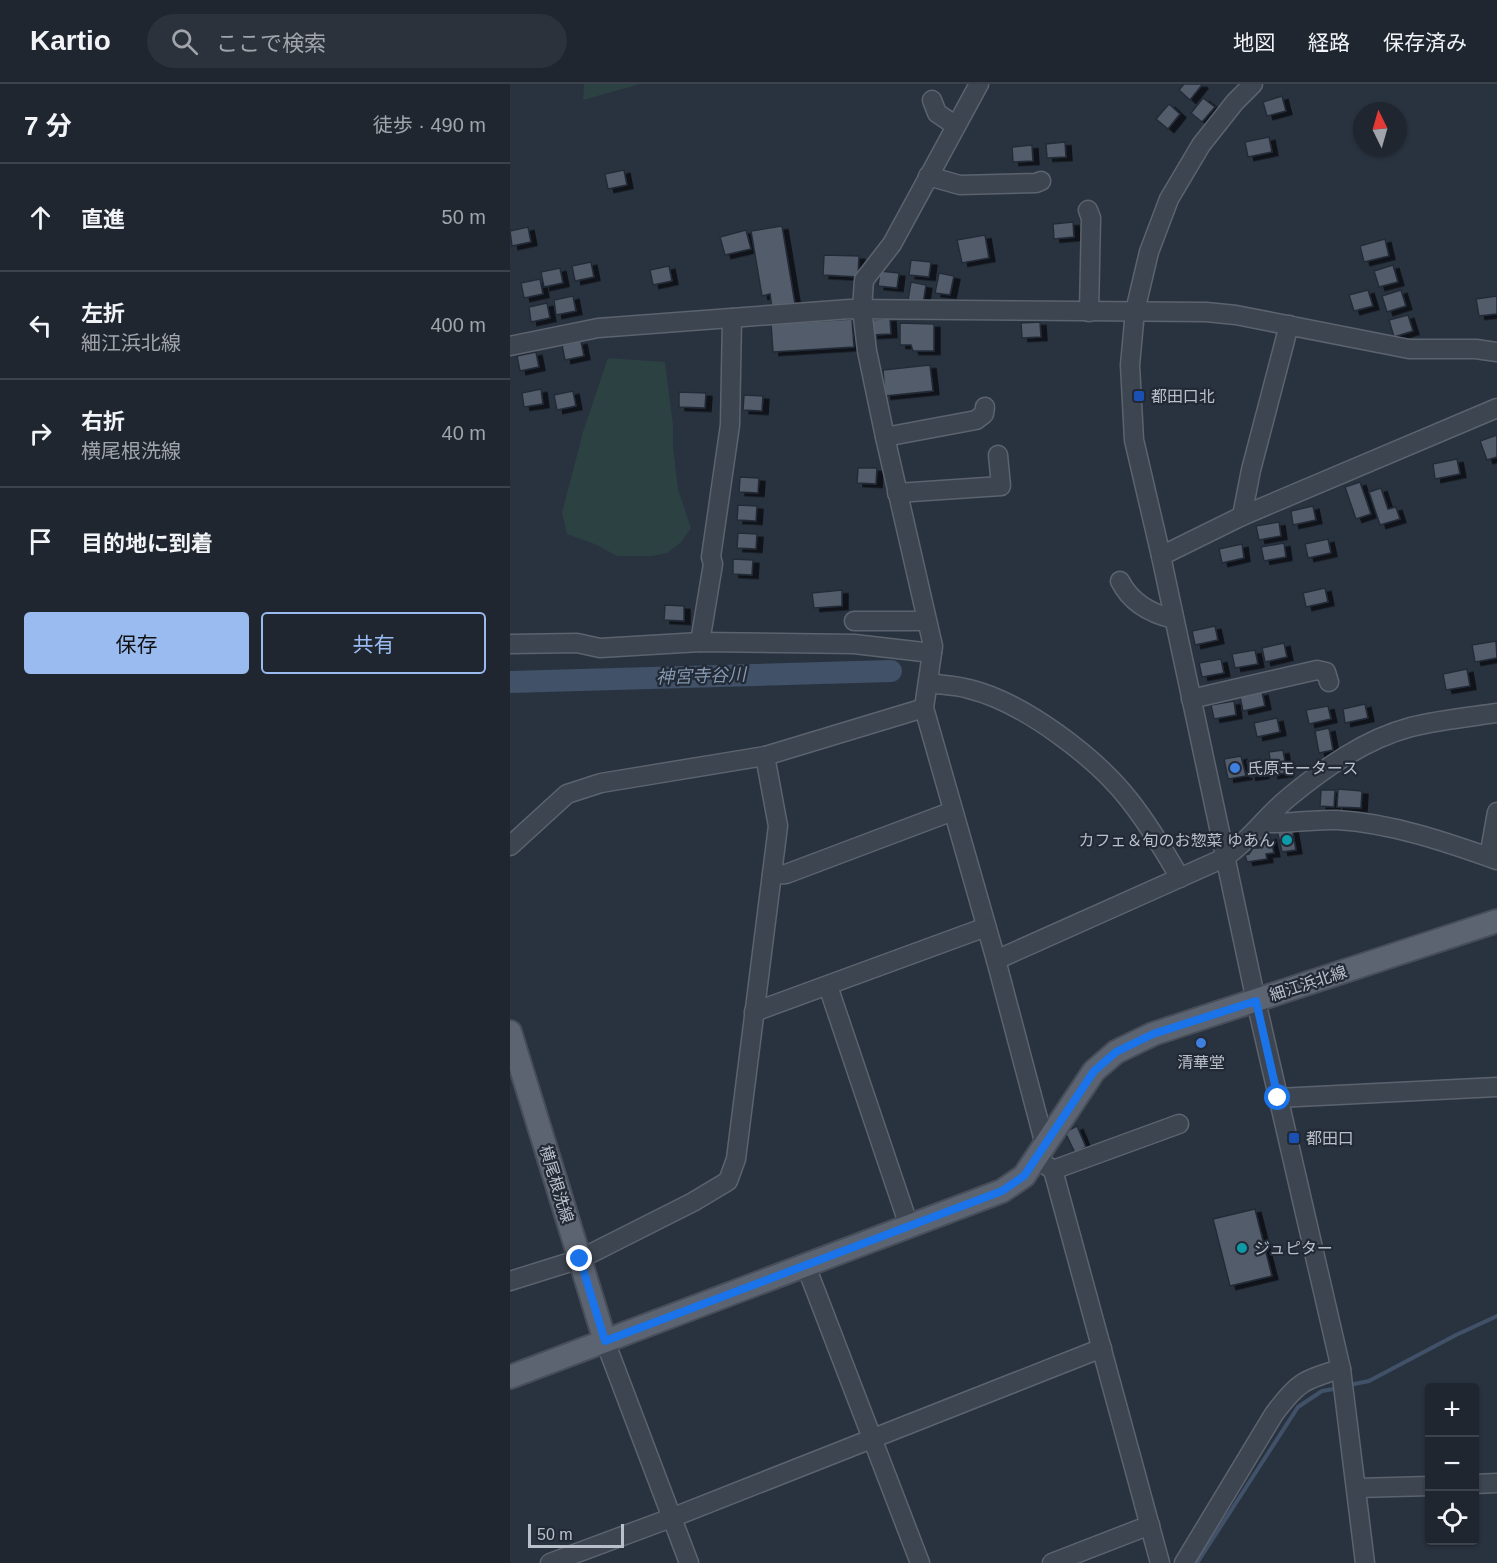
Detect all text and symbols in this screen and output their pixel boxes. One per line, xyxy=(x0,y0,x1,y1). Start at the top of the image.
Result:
search box xyxy=(147,14,567,68)
text: Kartio xyxy=(30,25,111,56)
icon: search xyxy=(168,25,201,58)
text: ここで検索 xyxy=(216,31,326,56)
text: 地図 xyxy=(1233,31,1275,54)
text: 経路 xyxy=(1308,31,1350,54)
text: 保存済み xyxy=(1383,31,1467,54)
north arrow xyxy=(1353,102,1407,156)
text: 7 分 xyxy=(24,111,72,141)
text: 徒歩 · 490 m xyxy=(373,114,486,136)
icon: ahead xyxy=(24,201,57,234)
text: 50 m xyxy=(442,206,486,228)
text: 直進 xyxy=(81,207,125,232)
text: 左折 xyxy=(81,301,125,326)
icon: left xyxy=(24,309,57,342)
text: 400 m xyxy=(430,314,486,336)
text: 細江浜北線 xyxy=(81,332,181,354)
place label: 都田口北 xyxy=(1151,388,1215,405)
marker: 都田口北 xyxy=(1132,389,1146,403)
text: 右折 xyxy=(81,409,125,434)
icon: right xyxy=(24,417,57,450)
text: 40 m xyxy=(442,422,486,444)
text: 横尾根洗線 xyxy=(81,440,181,462)
icon: arrive xyxy=(24,525,57,558)
text: 目的地に到着 xyxy=(81,531,213,556)
button: 保存 xyxy=(24,612,249,674)
button: 共有 xyxy=(261,612,486,674)
water label: 神宮寺谷川 xyxy=(656,664,748,688)
place label: 氏原モータース xyxy=(1247,760,1358,777)
marker: 氏原モータース xyxy=(1228,761,1242,775)
place label: カフェ＆旬のお惣菜 ゆあん xyxy=(1079,832,1275,849)
marker: カフェ＆旬のお惣菜 ゆあん xyxy=(1280,833,1294,847)
street label: 細江浜北線 xyxy=(1267,963,1349,1004)
marker: 清華堂 xyxy=(1194,1036,1208,1050)
place label: 清華堂 xyxy=(1177,1054,1225,1071)
route start xyxy=(1264,1084,1290,1110)
place label: 都田口 xyxy=(1306,1130,1354,1147)
marker: 都田口 xyxy=(1287,1131,1301,1145)
street label: 横尾根洗線 xyxy=(537,1143,576,1225)
place label: ジュピター xyxy=(1254,1240,1333,1257)
marker: ジュピター xyxy=(1235,1241,1249,1255)
route end xyxy=(566,1245,592,1271)
map controls xyxy=(1425,1383,1479,1545)
button: + xyxy=(1425,1383,1479,1437)
button: − xyxy=(1425,1437,1479,1491)
button: locate xyxy=(1425,1491,1479,1545)
scale bar xyxy=(528,1521,624,1548)
text: 50 m xyxy=(537,1526,573,1543)

